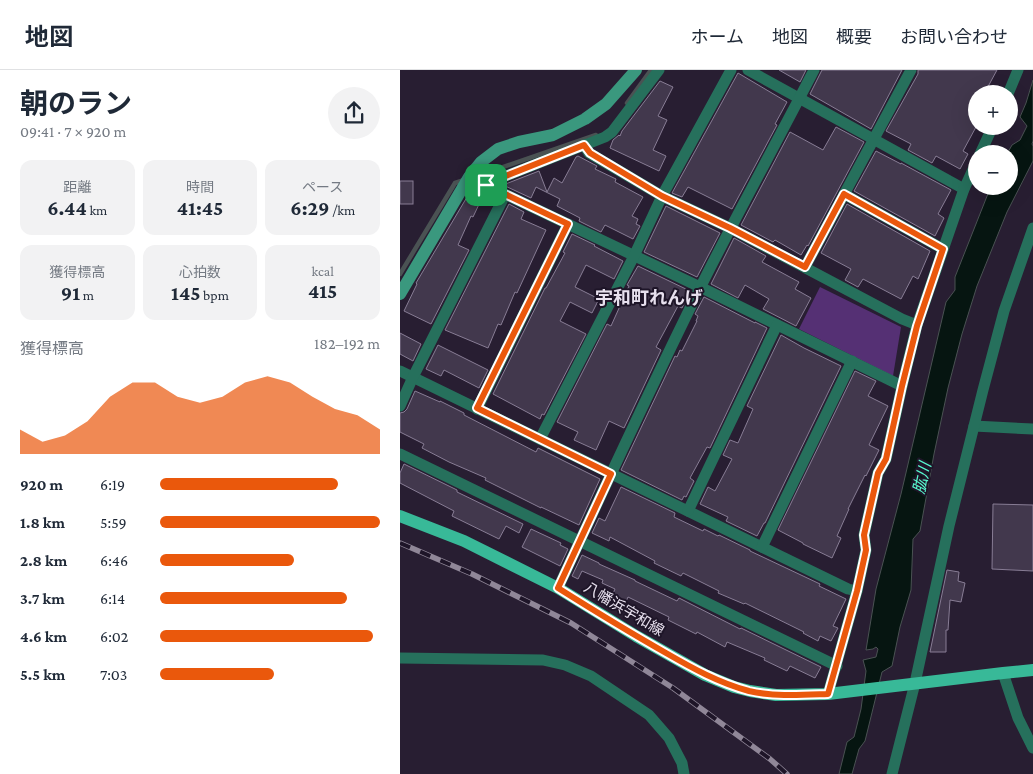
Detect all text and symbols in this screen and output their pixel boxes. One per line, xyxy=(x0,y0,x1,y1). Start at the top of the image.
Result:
text: 地図 xyxy=(25,23,73,50)
text: ホーム xyxy=(691,27,744,47)
text: 地図 xyxy=(772,27,808,47)
text: 概要 xyxy=(836,27,872,47)
text: お問い合わせ xyxy=(900,27,1008,47)
map controls xyxy=(968,85,1018,195)
button: + xyxy=(968,85,1018,135)
button: share xyxy=(328,87,380,139)
text: 朝のラン xyxy=(20,88,132,119)
text: 09:41 · 7 × 920 m xyxy=(20,123,126,140)
button: − xyxy=(968,145,1018,195)
pin xyxy=(465,164,507,206)
icon: arrive xyxy=(472,171,500,199)
text: 距離 xyxy=(63,179,91,195)
text: 時間 xyxy=(186,179,214,195)
text: ペース xyxy=(302,179,343,195)
text: 6.44 xyxy=(47,196,87,220)
text: 41:45 xyxy=(177,196,223,220)
text: 6:29 xyxy=(290,196,330,220)
text: km xyxy=(87,202,107,218)
text: /km xyxy=(330,202,355,218)
text: kcal xyxy=(311,263,334,279)
text: 獲得標高 xyxy=(49,264,105,280)
text: 心拍数 xyxy=(179,264,221,280)
text: 415 xyxy=(308,279,337,303)
text: 91 xyxy=(61,281,80,305)
text: 145 xyxy=(171,281,200,305)
text: m xyxy=(80,287,94,303)
text: bpm xyxy=(200,287,229,303)
district label: 宇和町れんげ xyxy=(595,288,703,308)
text: 182–192 m xyxy=(314,335,380,352)
text: 獲得標高 xyxy=(20,340,84,357)
water label: 肱川 xyxy=(910,459,934,496)
text: 920 m xyxy=(20,476,63,493)
text: 6:19 xyxy=(100,476,125,493)
text: 1.8 km xyxy=(20,514,65,531)
text: 5:59 xyxy=(100,514,127,531)
text: 2.8 km xyxy=(20,552,67,569)
text: 6:46 xyxy=(100,552,128,569)
street label: 八幡浜宇和線 xyxy=(581,579,667,639)
text: 3.7 km xyxy=(20,590,65,607)
text: 6:14 xyxy=(100,590,125,607)
text: 4.6 km xyxy=(20,628,67,645)
text: 6:02 xyxy=(100,628,128,645)
text: 5.5 km xyxy=(20,666,65,683)
text: 7:03 xyxy=(100,666,127,683)

